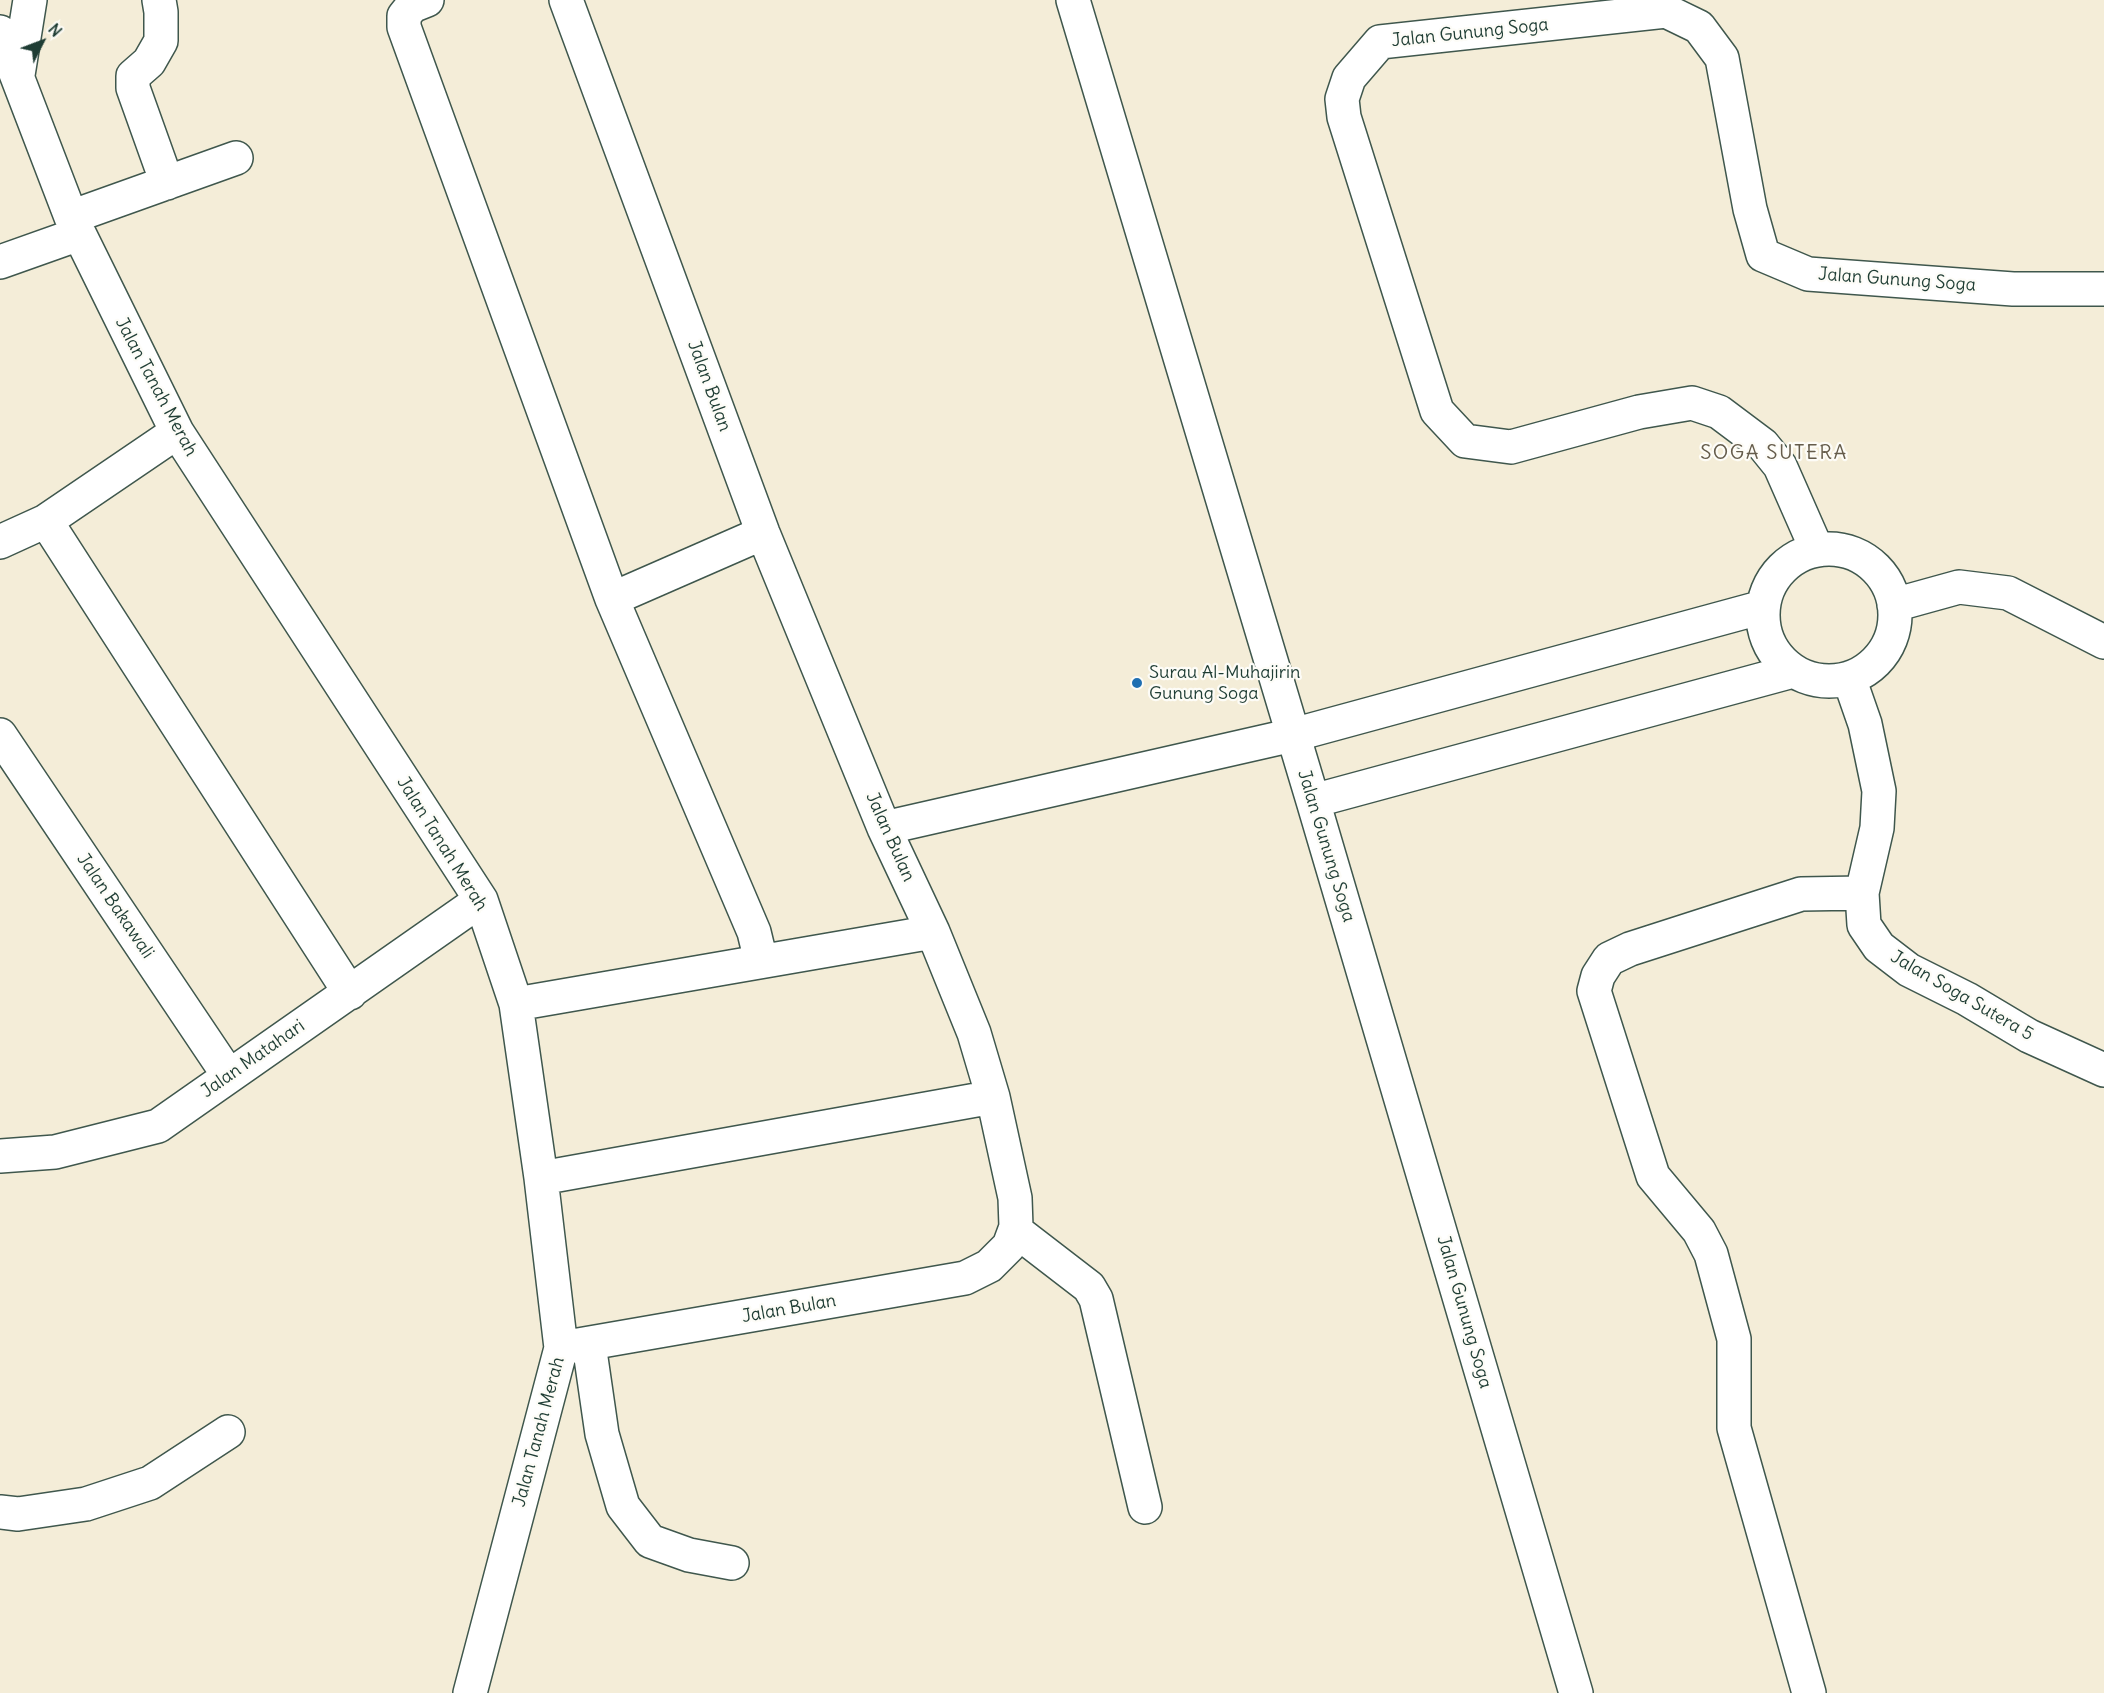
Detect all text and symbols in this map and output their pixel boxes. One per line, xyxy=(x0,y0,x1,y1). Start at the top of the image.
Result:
north arrow xyxy=(12,12,72,72)
street label: Jalan Gunung Soga xyxy=(1390,14,1550,52)
text: N xyxy=(44,19,67,41)
street label: Jalan Gunung Soga xyxy=(1817,264,1977,296)
street label: Jalan Tanah Merah xyxy=(110,314,202,460)
street label: Jalan Bulan xyxy=(683,337,735,435)
district label: SOGA SUTERA xyxy=(1700,441,1848,465)
place label: Surau Al-Muhajirin Gunung Soga xyxy=(1149,662,1300,704)
marker: Surau Al-Muhajirin Gunung Soga xyxy=(1130,676,1144,690)
street label: Jalan Gunung Soga xyxy=(1293,767,1359,925)
street label: Jalan Tanah Merah xyxy=(392,773,492,915)
street label: Jalan Bulan xyxy=(861,789,919,885)
street label: Jalan Bakawali xyxy=(72,849,158,963)
street label: Jalan Soga Sutera 5 xyxy=(1887,946,2037,1046)
street label: Jalan Matahari xyxy=(197,1015,309,1103)
street label: Jalan Gunung Soga xyxy=(1432,1233,1496,1391)
street label: Jalan Bulan xyxy=(740,1290,838,1328)
street label: Jalan Tanah Merah xyxy=(509,1355,569,1509)

